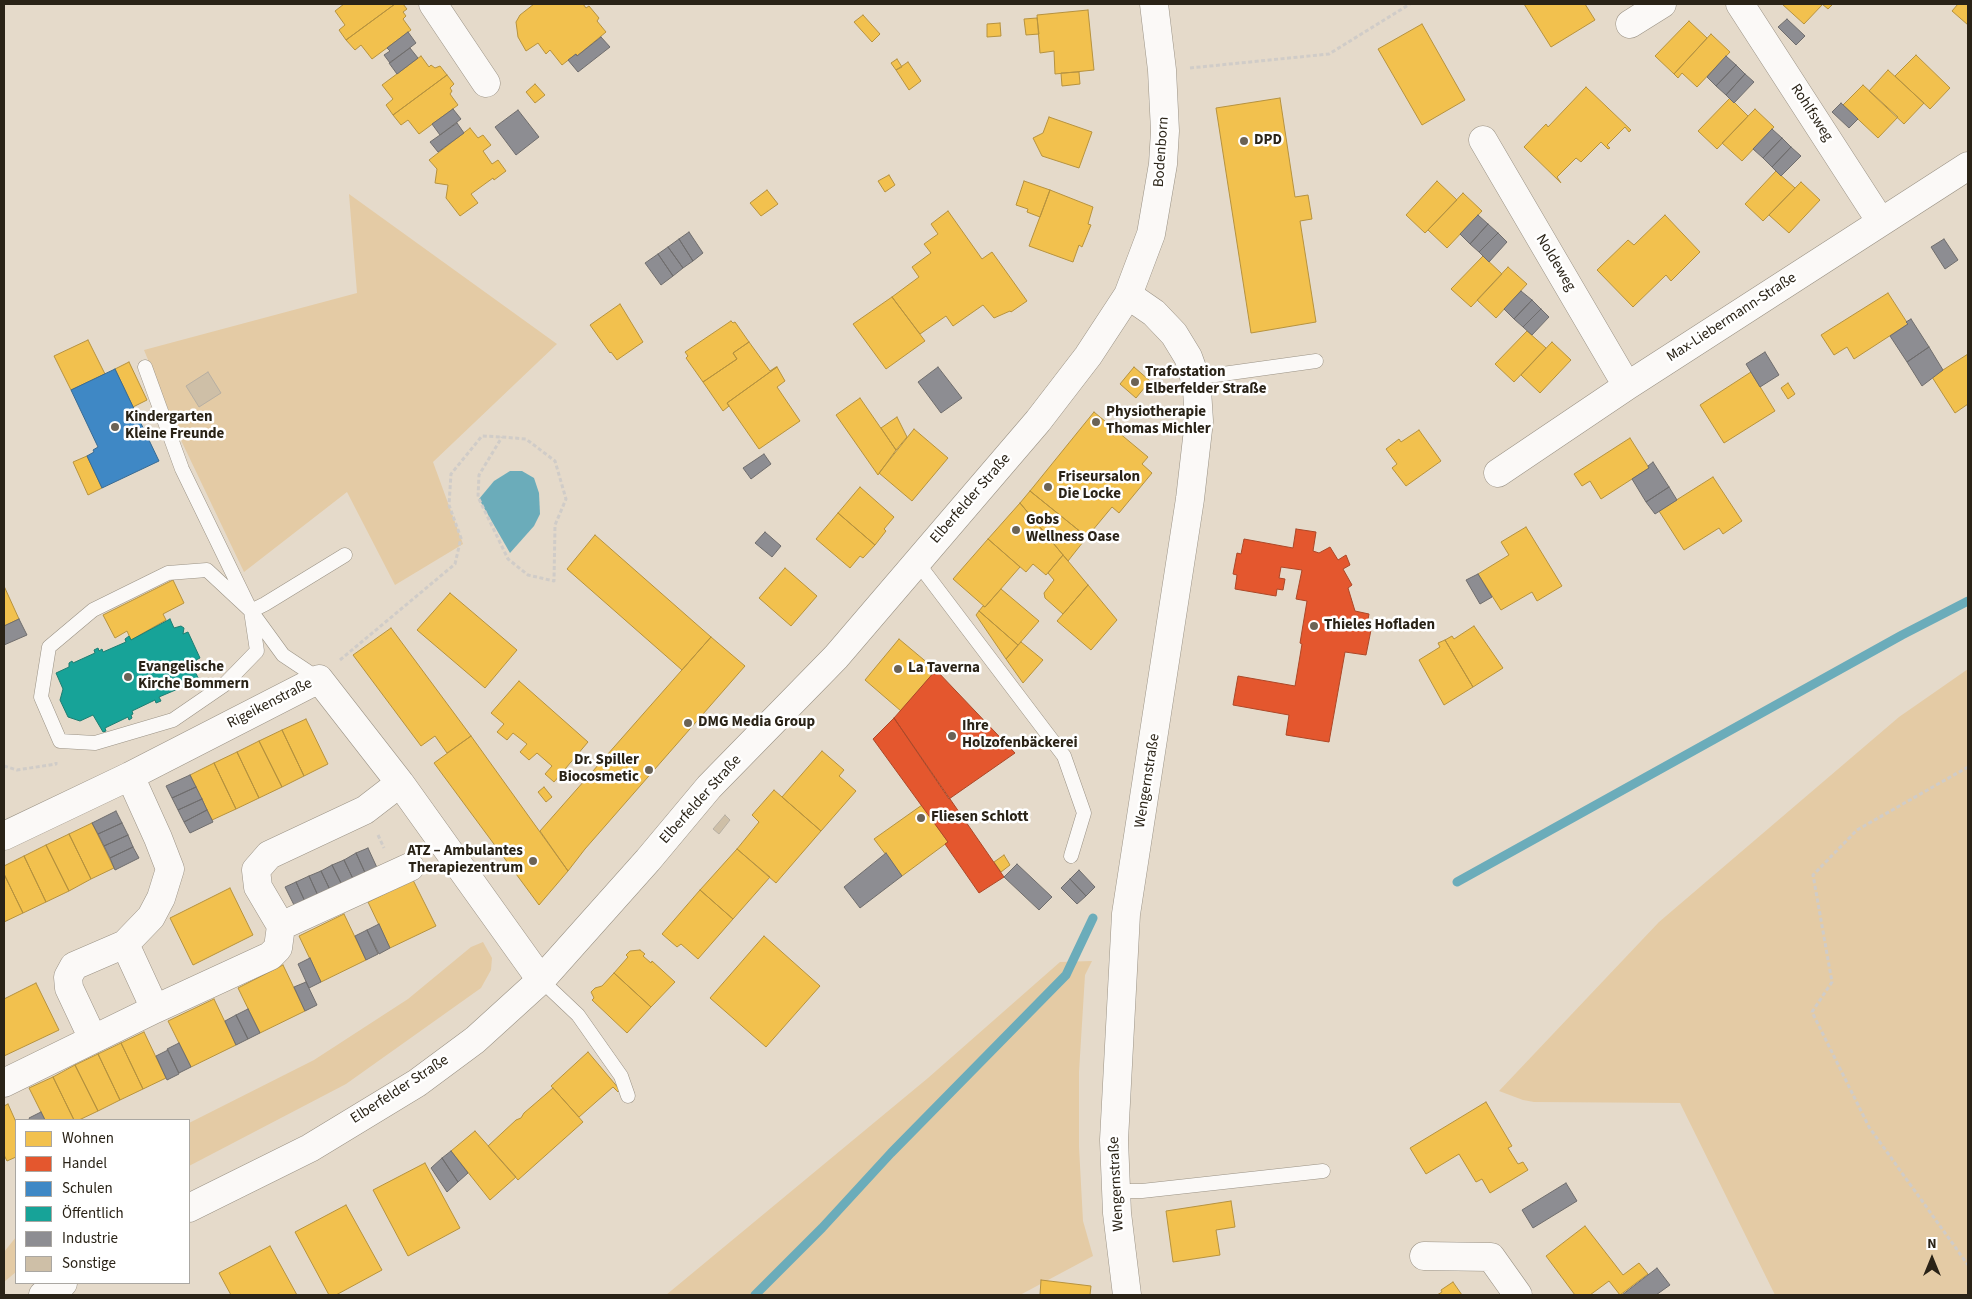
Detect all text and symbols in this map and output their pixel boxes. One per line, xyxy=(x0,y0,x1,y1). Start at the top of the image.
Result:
street label: Rohlfsweg xyxy=(1786,81,1836,145)
street label: Bodenborn xyxy=(1151,116,1173,188)
place label: DPD xyxy=(1254,132,1282,150)
marker: DPD xyxy=(1238,135,1250,147)
street label: Noldeweg xyxy=(1531,231,1579,295)
street label: Max-Liebermann-Straße xyxy=(1664,269,1800,367)
place label: Trafostation Elberfelder Straße xyxy=(1145,364,1267,399)
marker: Trafostation Elberfelder Straße xyxy=(1129,376,1141,388)
place label: Physiotherapie Thomas Michler xyxy=(1106,404,1211,439)
place label: Kindergarten Kleine Freunde xyxy=(125,409,224,444)
marker: Physiotherapie Thomas Michler xyxy=(1090,416,1102,428)
marker: Kindergarten Kleine Freunde xyxy=(109,421,121,433)
street label: Elberfelder Straße xyxy=(927,450,1015,548)
place label: Friseursalon Die Locke xyxy=(1058,469,1140,504)
marker: Friseursalon Die Locke xyxy=(1042,481,1054,493)
place label: Gobs Wellness Oase xyxy=(1026,512,1120,547)
marker: Gobs Wellness Oase xyxy=(1010,524,1022,536)
place label: Thieles Hofladen xyxy=(1324,617,1435,635)
marker: Thieles Hofladen xyxy=(1308,620,1320,632)
place label: Evangelische Kirche Bommern xyxy=(138,659,249,694)
place label: La Taverna xyxy=(908,660,980,678)
marker: La Taverna xyxy=(892,663,904,675)
marker: Evangelische Kirche Bommern xyxy=(122,671,134,683)
street label: Rigeikenstraße xyxy=(224,675,316,733)
place label: DMG Media Group xyxy=(698,714,815,732)
marker: DMG Media Group xyxy=(682,717,694,729)
place label: Ihre Holzofenbäckerei xyxy=(962,718,1078,753)
marker: Ihre Holzofenbäckerei xyxy=(946,730,958,742)
street label: Wengernstraße xyxy=(1132,733,1164,829)
place label: Dr. Spiller Biocosmetic xyxy=(559,752,639,787)
street label: Elberfelder Straße xyxy=(656,752,746,848)
marker: Dr. Spiller Biocosmetic xyxy=(643,764,655,776)
place label: Fliesen Schlott xyxy=(931,809,1028,827)
marker: Fliesen Schlott xyxy=(915,812,927,824)
place label: ATZ – Ambulantes Therapiezentrum xyxy=(407,843,523,878)
marker: ATZ – Ambulantes Therapiezentrum xyxy=(527,855,539,867)
street label: Elberfelder Straße xyxy=(348,1052,452,1128)
legend xyxy=(15,1119,190,1284)
text: Wohnen xyxy=(62,1128,114,1149)
street label: Wengernstraße xyxy=(1106,1136,1128,1232)
text: Handel xyxy=(62,1153,107,1174)
text: Schulen xyxy=(62,1178,113,1199)
text: Öffentlich xyxy=(62,1203,124,1224)
text: Industrie xyxy=(62,1228,118,1249)
north arrow xyxy=(1907,1234,1957,1284)
text: N xyxy=(1927,1234,1937,1254)
text: Sonstige xyxy=(62,1253,116,1274)

